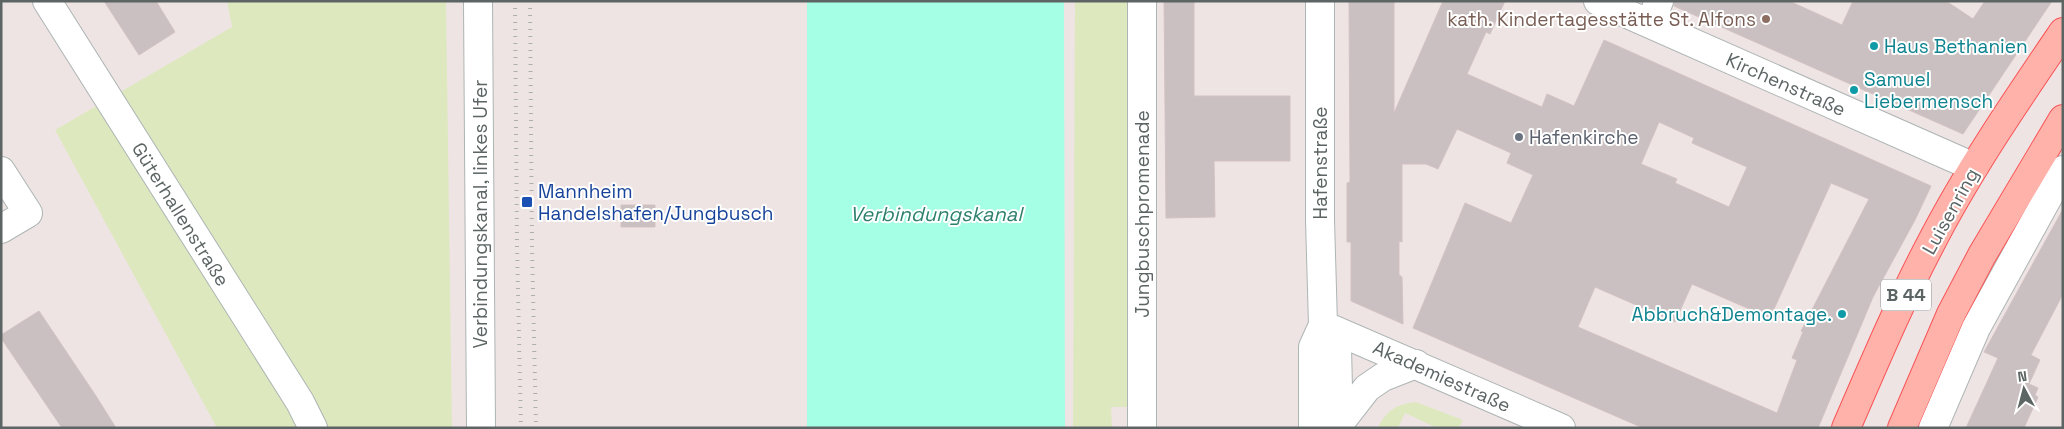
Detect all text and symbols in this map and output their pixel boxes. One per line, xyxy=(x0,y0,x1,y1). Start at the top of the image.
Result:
place label: kath. Kindertagesstätte St. Alfons xyxy=(1447,7,1756,32)
marker: kath. Kindertagesstätte St. Alfons xyxy=(1760,13,1772,25)
place label: Haus Bethanien xyxy=(1884,34,2028,59)
marker: Haus Bethanien xyxy=(1868,40,1880,52)
street label: Kirchenstraße xyxy=(1722,47,1850,122)
place label: Samuel Liebermensch xyxy=(1864,67,1993,114)
street label: Verbindungskanal, linkes Ufer xyxy=(468,80,493,348)
marker: Samuel Liebermensch xyxy=(1848,84,1860,96)
street label: Hafenstraße xyxy=(1308,106,1333,220)
street label: Jungbuschpromenade xyxy=(1130,110,1155,318)
place label: Hafenkirche xyxy=(1529,125,1639,150)
marker: Hafenkirche xyxy=(1513,131,1525,143)
street label: Güterhallenstraße xyxy=(126,138,235,291)
street label: Luisenring xyxy=(1916,164,1984,259)
place label: Mannheim Handelshafen/Jungbusch xyxy=(538,179,774,226)
marker: Mannheim Handelshafen/Jungbusch xyxy=(520,195,534,209)
water label: Verbindungskanal xyxy=(850,201,1024,227)
road number: B 44 xyxy=(1881,280,1931,310)
place label: Abbruch&Demontage. xyxy=(1632,302,1832,327)
marker: Abbruch&Demontage. xyxy=(1836,308,1848,320)
street label: Akademiestraße xyxy=(1369,335,1514,418)
north arrow xyxy=(1999,364,2049,414)
text: N xyxy=(2017,367,2028,386)

